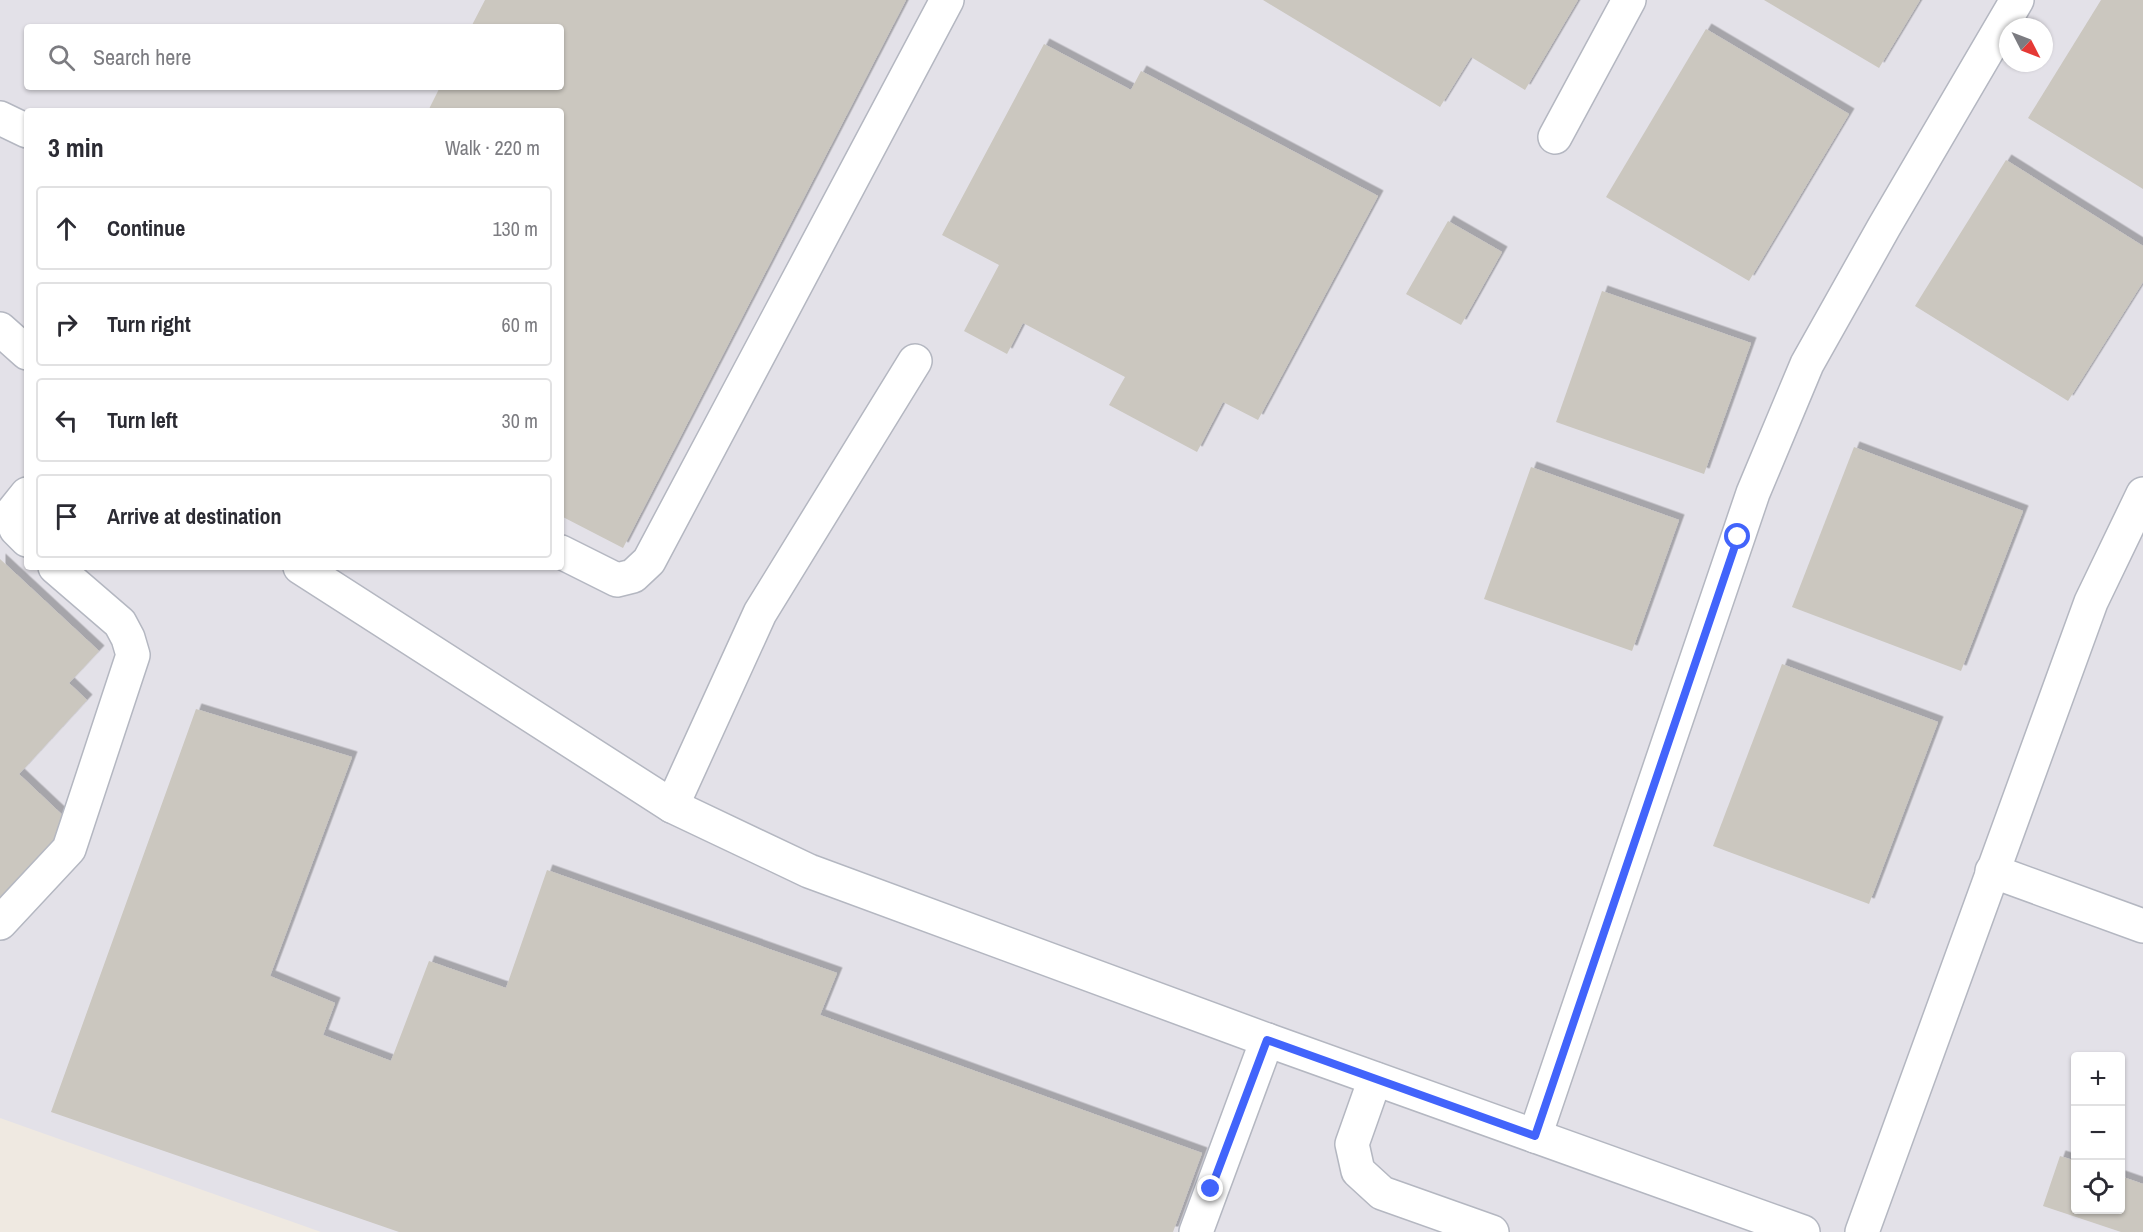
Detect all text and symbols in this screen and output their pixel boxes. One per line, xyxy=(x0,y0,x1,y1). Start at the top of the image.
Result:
north arrow xyxy=(1999,18,2053,72)
search box xyxy=(24,24,564,90)
icon: search xyxy=(45,41,78,74)
text: Search here xyxy=(93,42,191,72)
text: 3 min xyxy=(48,130,104,165)
text: Walk · 220 m xyxy=(445,134,540,161)
icon: ahead xyxy=(50,212,83,245)
text: Continue xyxy=(107,213,185,243)
text: 130 m xyxy=(492,215,538,242)
icon: right xyxy=(50,308,83,341)
text: Turn right xyxy=(107,309,191,339)
text: 60 m xyxy=(502,311,538,338)
icon: left xyxy=(50,404,83,437)
text: Turn left xyxy=(107,405,178,435)
text: 30 m xyxy=(502,407,538,434)
icon: arrive xyxy=(50,500,83,533)
text: Arrive at destination xyxy=(107,501,281,531)
route start xyxy=(1724,523,1750,549)
map controls xyxy=(2071,1052,2125,1214)
button: + xyxy=(2071,1052,2125,1106)
button: − xyxy=(2071,1106,2125,1160)
button: locate xyxy=(2071,1160,2125,1214)
route end xyxy=(1197,1175,1223,1201)

